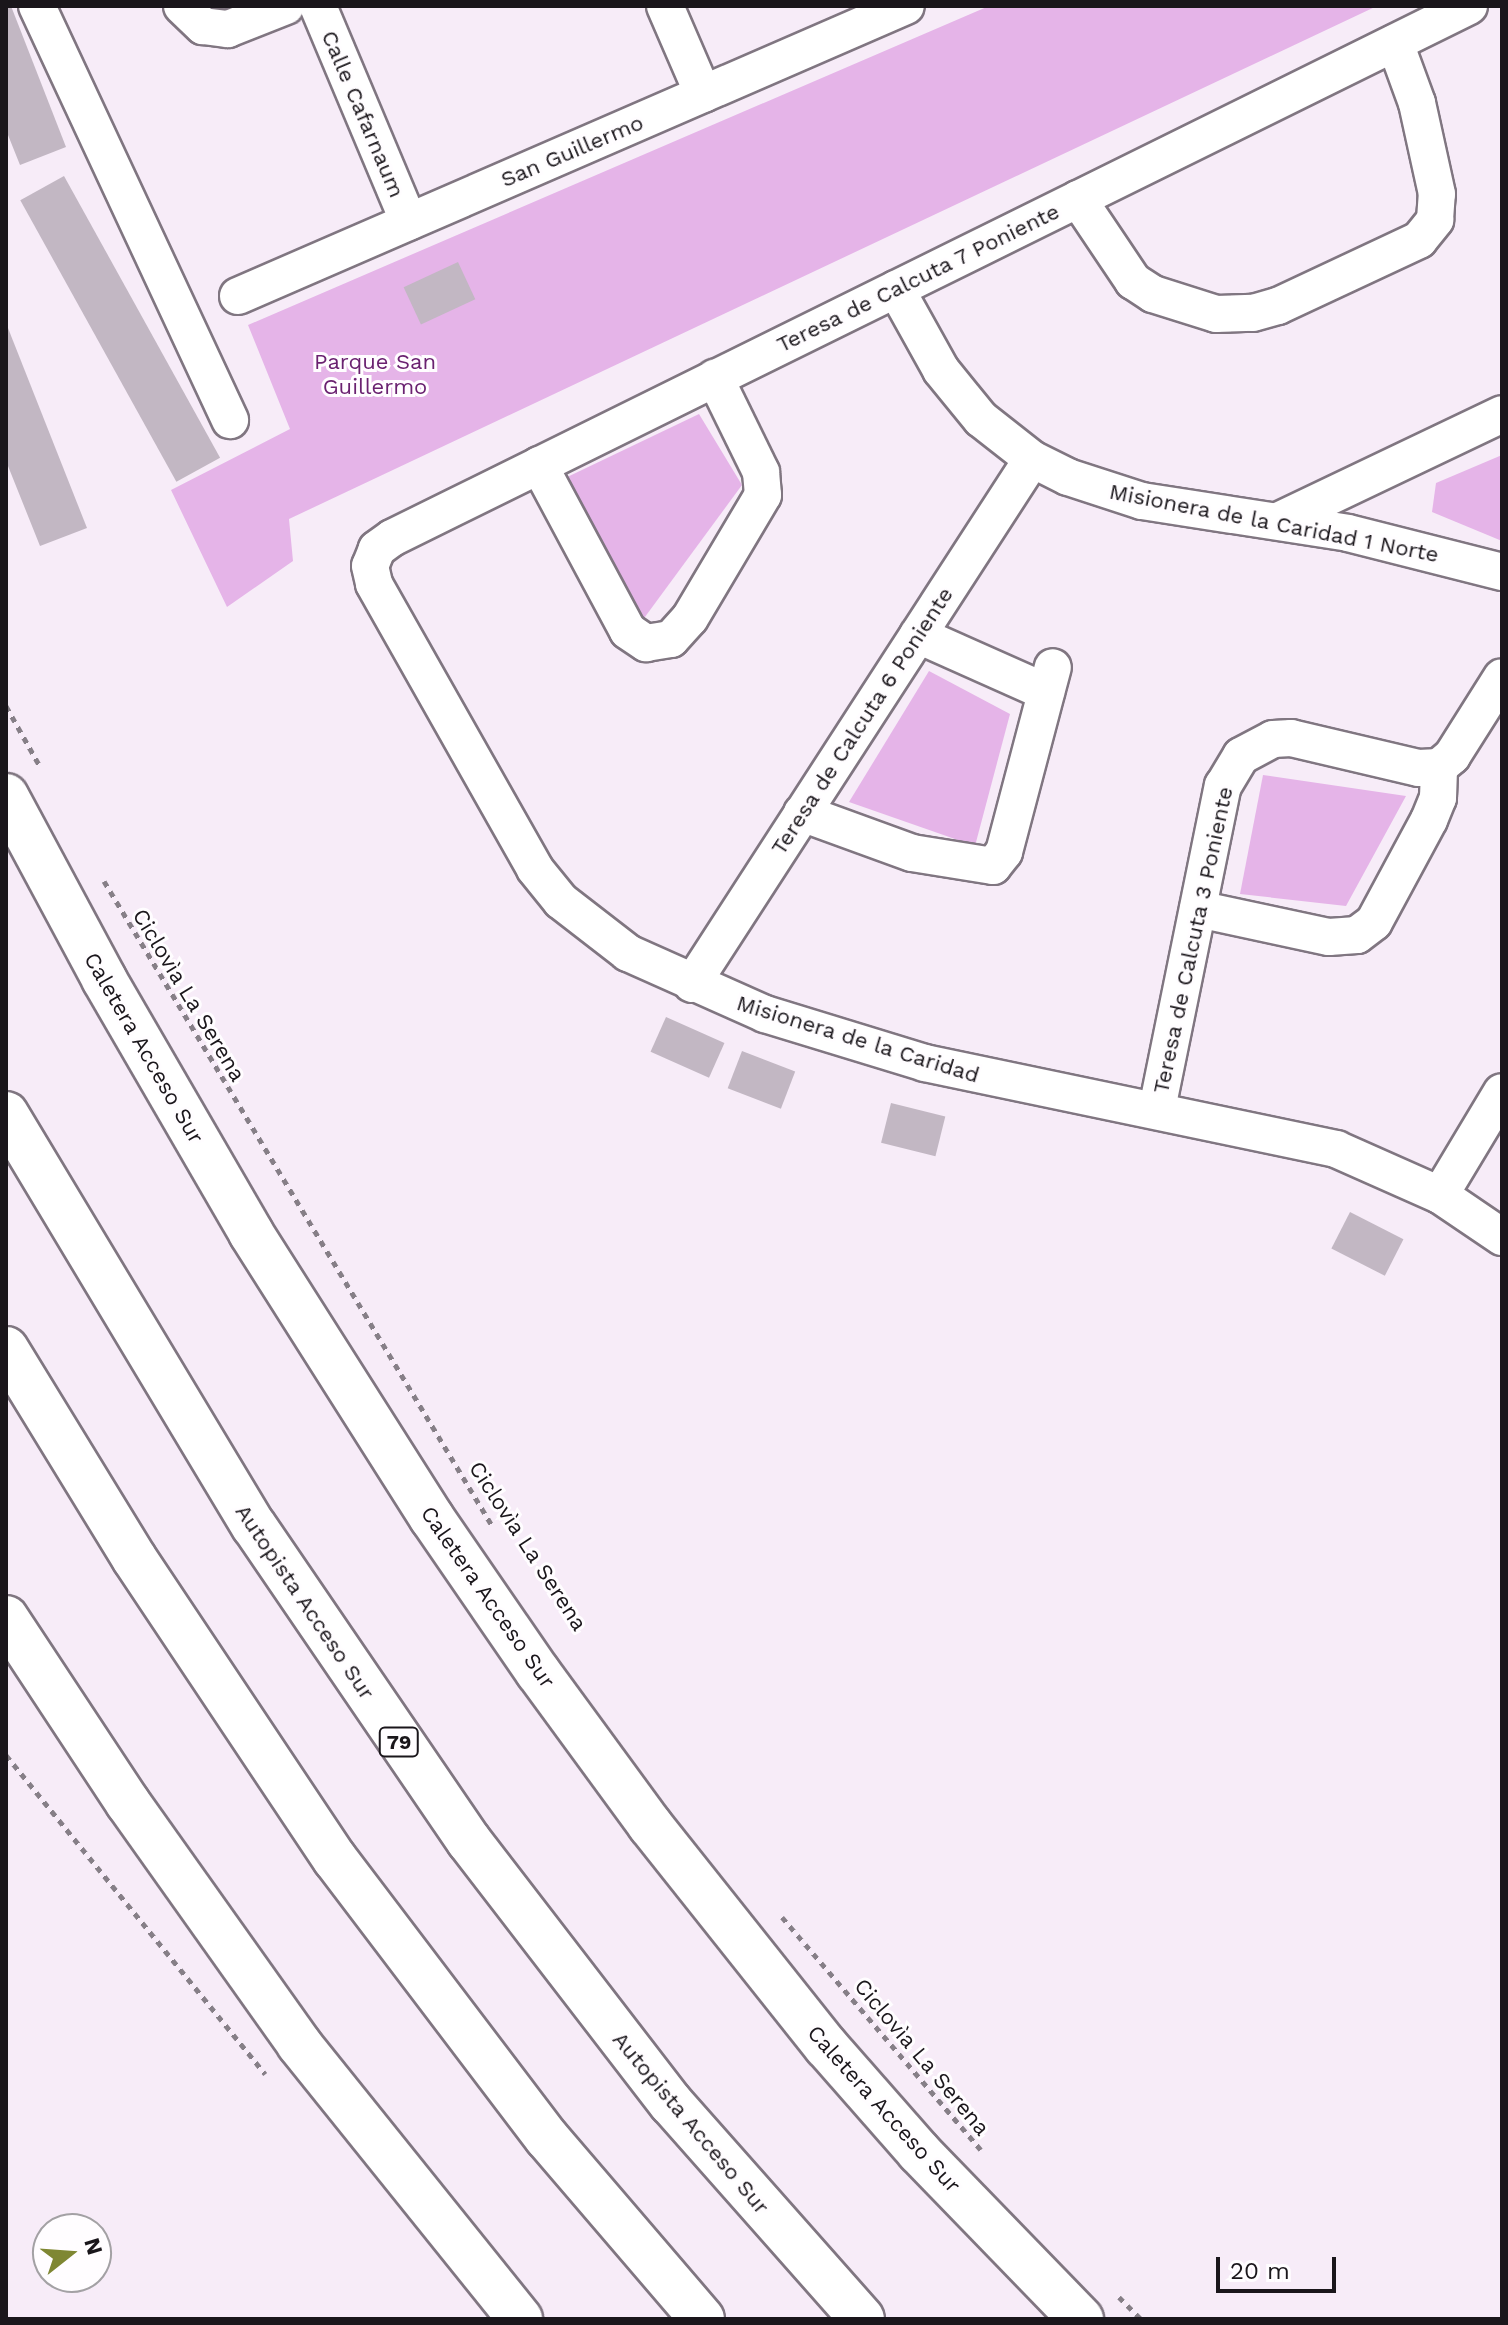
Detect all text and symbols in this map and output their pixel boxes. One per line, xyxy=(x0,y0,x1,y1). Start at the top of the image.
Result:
street label: Calle Cafarnaum xyxy=(316,27,410,201)
street label: San Guillermo xyxy=(497,109,647,193)
street label: Teresa de Calcuta 7 Poniente xyxy=(771,197,1065,359)
park label: Parque San Guillermo xyxy=(314,348,436,400)
street label: Misionera de la Caridad 1 Norte xyxy=(1106,478,1442,568)
street label: Teresa de Calcuta 6 Poniente xyxy=(765,582,959,860)
street label: Teresa de Calcuta 3 Poniente xyxy=(1147,784,1239,1096)
street label: Ciclovìa La Serena xyxy=(127,903,251,1087)
street label: Caletera Acceso Sur xyxy=(78,947,210,1149)
street label: Misionera de la Caridad xyxy=(733,989,983,1089)
street label: Ciclovìa La Serena xyxy=(463,1456,593,1636)
street label: Autopista Acceso Sur xyxy=(229,1499,381,1705)
street label: Caletera Acceso Sur xyxy=(415,1500,561,1694)
road number: 79 xyxy=(377,1726,421,1758)
street label: Ciclovìa La Serena xyxy=(848,1973,996,2141)
street label: Caletera Acceso Sur xyxy=(801,2019,967,2199)
street label: Autopista Acceso Sur xyxy=(607,2026,775,2220)
north arrow xyxy=(32,2213,112,2293)
text: N xyxy=(79,2235,108,2258)
scale bar xyxy=(1220,2241,1340,2291)
text: 20 m xyxy=(1230,2257,1290,2285)

